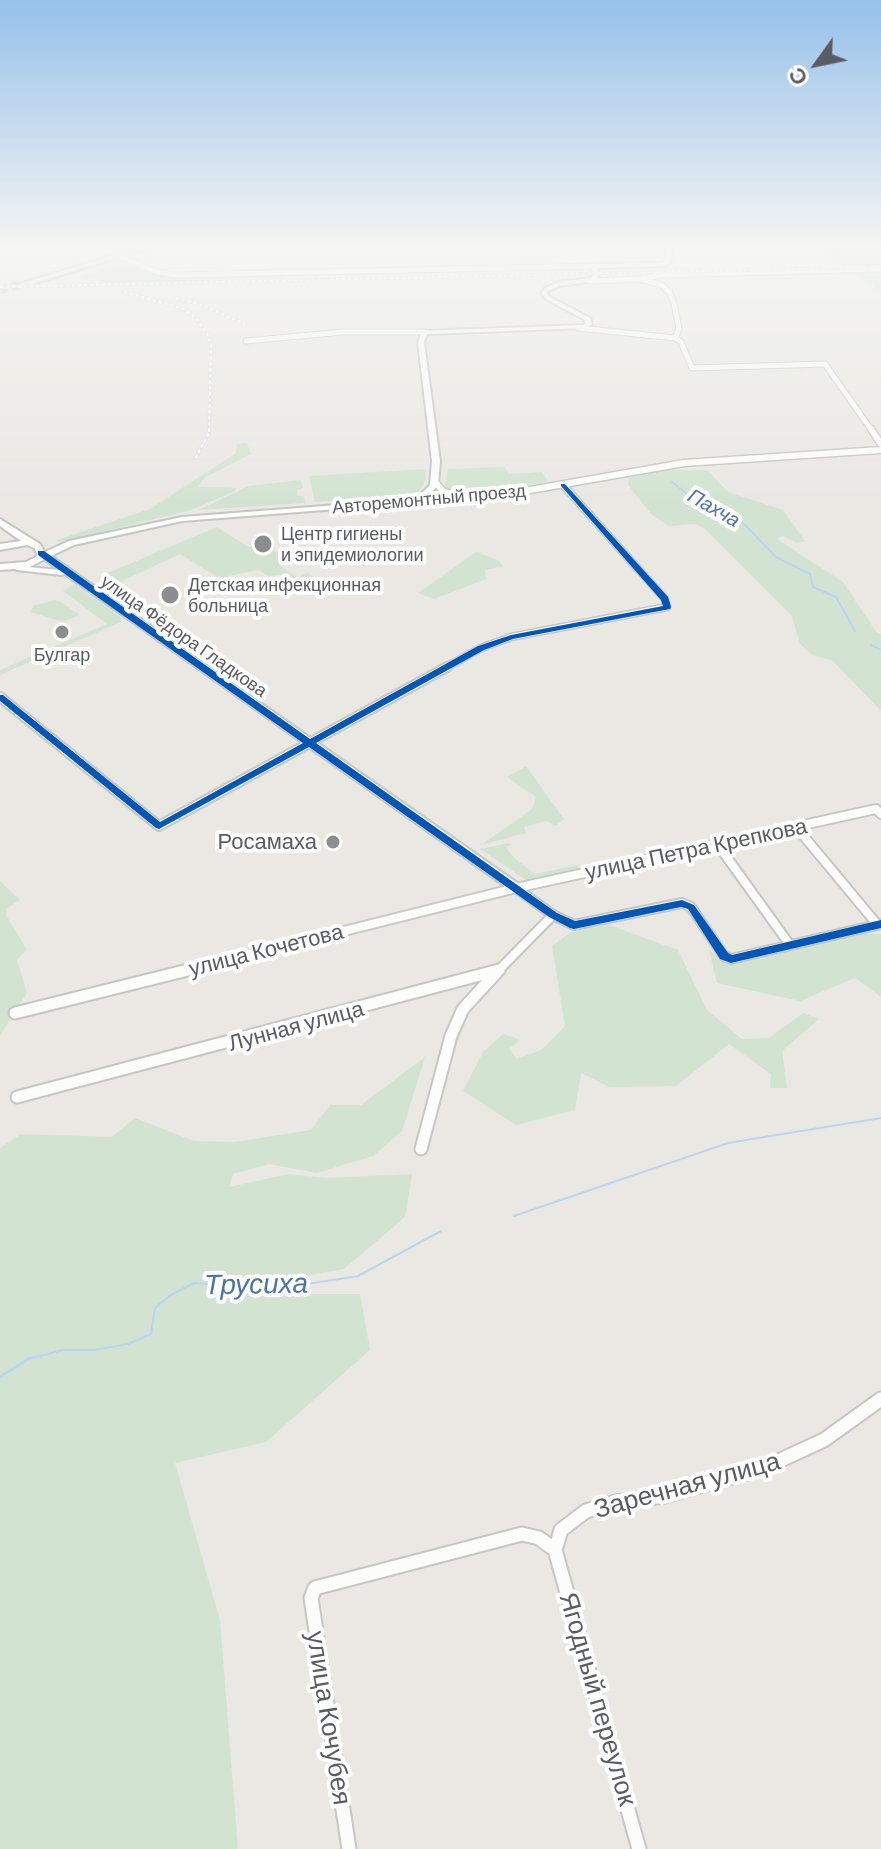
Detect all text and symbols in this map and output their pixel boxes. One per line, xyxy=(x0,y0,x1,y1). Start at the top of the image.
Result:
north arrow xyxy=(777,24,857,104)
text: С xyxy=(782,63,812,91)
street label: Авторемонтный проезд xyxy=(331,480,527,518)
water label: Пахча xyxy=(684,484,744,532)
place label: Центр гигиены и эпидемиологии xyxy=(281,523,424,566)
marker: Центр гигиены и эпидемиологии xyxy=(252,533,274,555)
street label: улица Фёдора Гладкова xyxy=(97,570,271,702)
place label: Детская инфекционная больница xyxy=(188,574,381,616)
marker: Детская инфекционная больница xyxy=(159,584,181,606)
marker: Булгар xyxy=(53,623,71,641)
place label: Булгар xyxy=(34,644,90,666)
street label: улица Петра Крепкова xyxy=(583,813,809,885)
place label: Росамаха xyxy=(217,829,317,855)
marker: Росамаха xyxy=(324,833,342,851)
street label: улица Кочетова xyxy=(186,918,346,982)
street label: Лунная улица xyxy=(225,995,367,1057)
water label: Трусиха xyxy=(204,1266,308,1302)
street label: Заречная улица xyxy=(591,1445,783,1525)
street label: Ягодный переулок xyxy=(553,1589,643,1809)
street label: улица Кочубея xyxy=(300,1629,358,1807)

